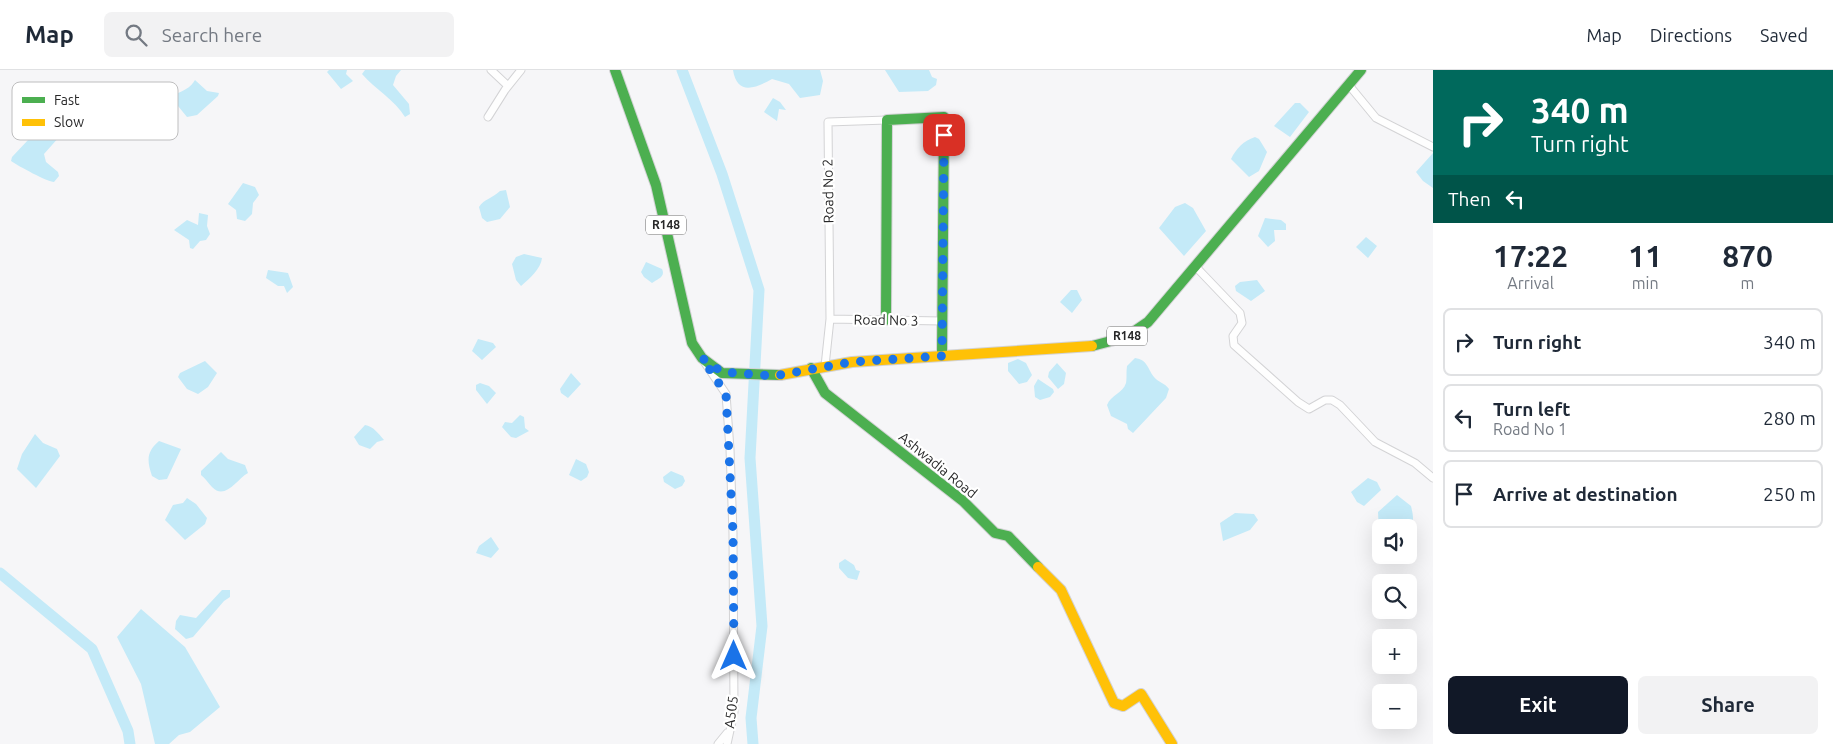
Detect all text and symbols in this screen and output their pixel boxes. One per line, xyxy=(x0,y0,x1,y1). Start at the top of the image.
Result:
search box xyxy=(104,12,454,57)
text: Map xyxy=(25,21,74,48)
icon: search xyxy=(122,21,150,49)
text: Search here xyxy=(162,24,262,46)
text: Map xyxy=(1586,25,1622,45)
text: Directions xyxy=(1650,25,1732,45)
text: Saved xyxy=(1760,25,1808,45)
legend xyxy=(12,82,178,140)
icon: right xyxy=(1448,90,1513,155)
text: 340 m xyxy=(1531,90,1629,130)
text: Fast xyxy=(54,92,80,108)
text: Slow xyxy=(54,114,84,130)
pin xyxy=(923,114,965,156)
icon: arrive xyxy=(930,121,958,149)
text: Turn right xyxy=(1531,131,1629,156)
street label: Road No 2 xyxy=(819,158,837,224)
icon: left xyxy=(1501,185,1529,213)
text: Then xyxy=(1448,188,1491,210)
road number: R148 xyxy=(646,216,686,234)
text: 17:22 xyxy=(1493,239,1568,273)
text: 11 xyxy=(1628,239,1662,273)
text: 870 xyxy=(1722,239,1773,273)
text: Arrival xyxy=(1507,274,1554,292)
text: min xyxy=(1632,274,1659,292)
text: m xyxy=(1741,274,1754,292)
street label: Road No 3 xyxy=(853,311,919,329)
road number: R148 xyxy=(1107,326,1147,346)
icon: right xyxy=(1450,328,1478,356)
text: Turn right xyxy=(1493,331,1581,353)
text: 340 m xyxy=(1763,331,1816,353)
text: Turn left xyxy=(1493,398,1571,420)
icon: left xyxy=(1450,404,1478,432)
text: 280 m xyxy=(1763,407,1816,429)
text: Road No 1 xyxy=(1493,420,1567,438)
street label: Ashwadia Road xyxy=(896,429,980,501)
icon: arrive xyxy=(1450,480,1478,508)
text: Arrive at destination xyxy=(1493,483,1678,505)
text: 250 m xyxy=(1763,483,1816,505)
map controls xyxy=(1372,519,1417,729)
button: sound xyxy=(1372,519,1417,564)
button: search xyxy=(1372,574,1417,619)
position arrow xyxy=(707,629,759,681)
button: + xyxy=(1372,629,1417,674)
button: Exit xyxy=(1448,676,1628,734)
button: Share xyxy=(1638,676,1818,734)
button: − xyxy=(1372,684,1417,729)
street label: A505 xyxy=(721,695,741,729)

